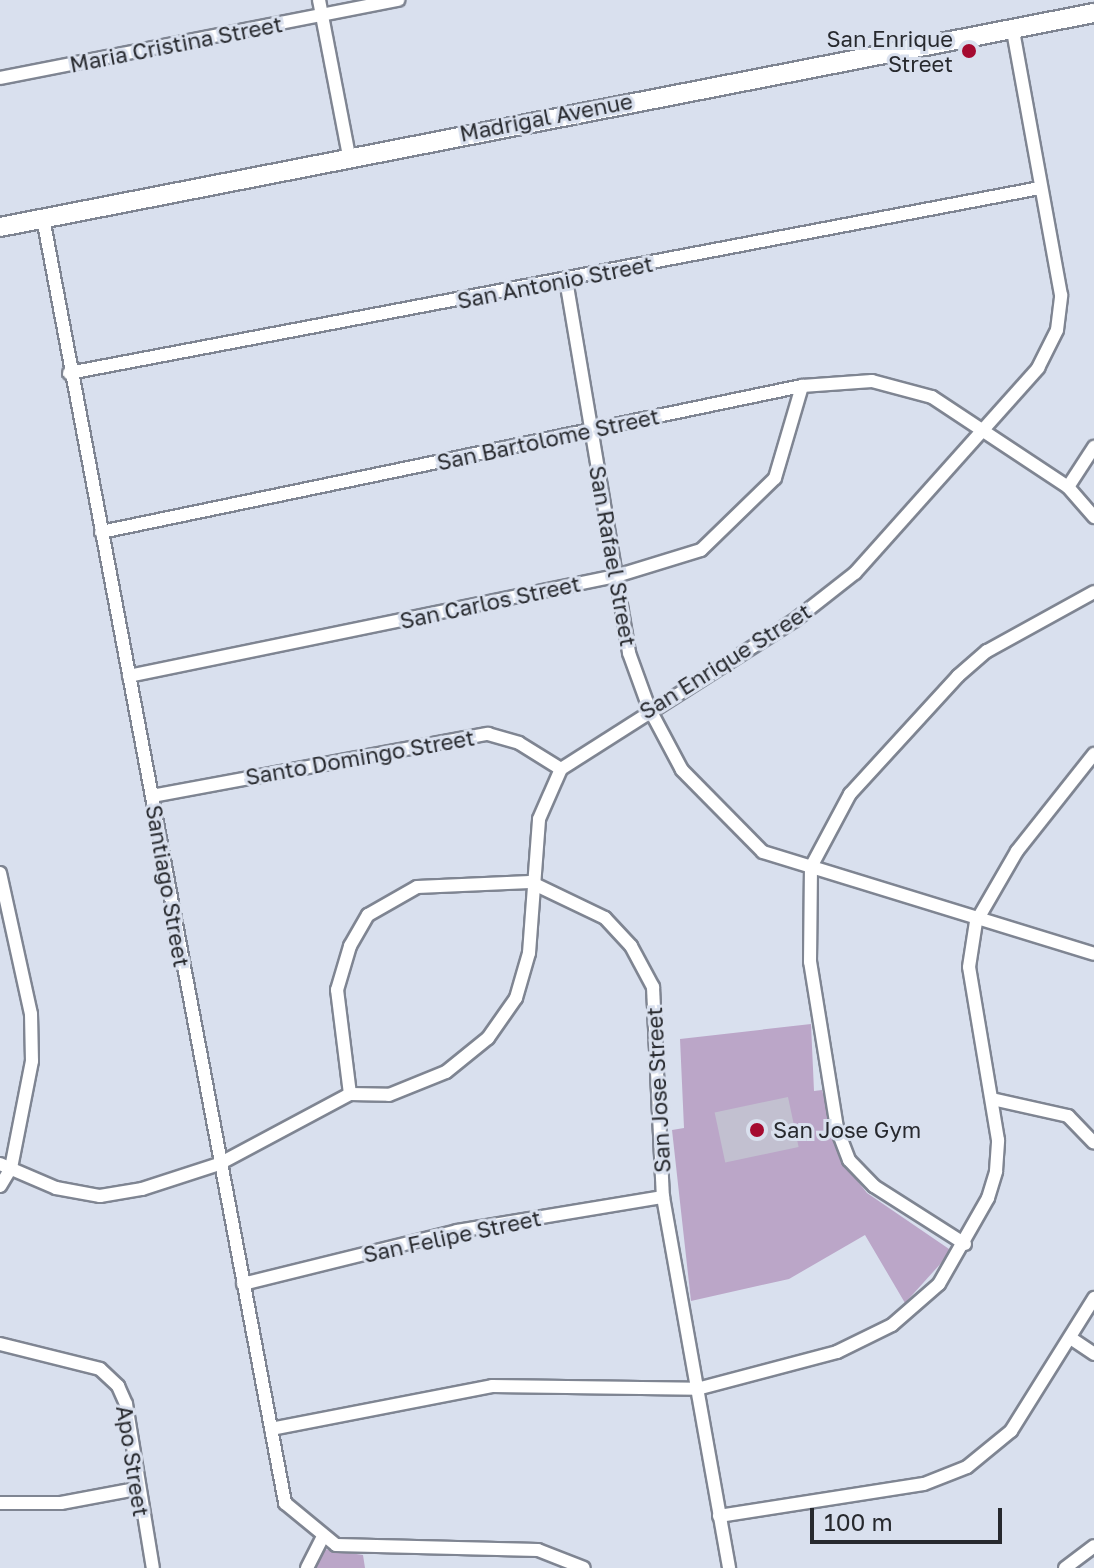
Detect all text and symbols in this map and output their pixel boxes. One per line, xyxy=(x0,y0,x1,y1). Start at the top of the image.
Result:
street label: Maria Cristina Street xyxy=(67,10,285,78)
place label: San Enrique Street xyxy=(826,25,953,76)
marker: San Enrique Street xyxy=(960,42,978,60)
street label: Madrigal Avenue xyxy=(457,87,635,147)
street label: San Antonio Street xyxy=(455,250,655,314)
street label: San Bartolome Street xyxy=(434,403,662,475)
street label: San Rafael Street xyxy=(584,464,642,648)
street label: San Carlos Street xyxy=(397,570,583,634)
street label: San Enrique Street xyxy=(634,598,816,724)
street label: Santo Domingo Street xyxy=(243,724,477,790)
street label: Santiago Street xyxy=(141,803,195,969)
street label: San Jose Street xyxy=(640,1006,676,1174)
place label: San Jose Gym xyxy=(773,1117,921,1143)
marker: San Jose Gym xyxy=(748,1121,766,1139)
street label: San Felipe Street xyxy=(361,1204,543,1268)
street label: Apo Street xyxy=(111,1404,155,1518)
scale bar xyxy=(814,1492,1006,1542)
text: 100 m xyxy=(824,1507,893,1536)

